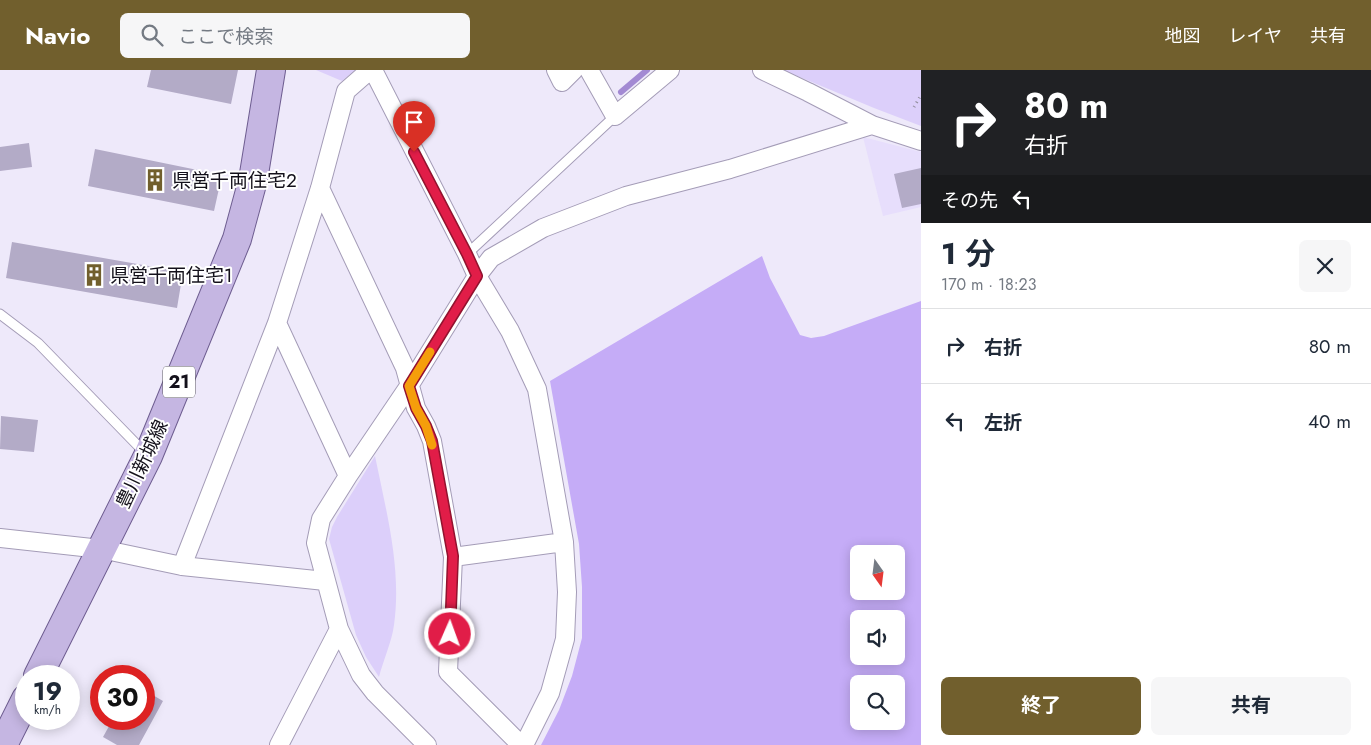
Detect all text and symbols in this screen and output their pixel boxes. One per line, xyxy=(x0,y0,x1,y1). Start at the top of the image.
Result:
search box xyxy=(120,13,470,58)
text: Navio xyxy=(25,18,90,53)
icon: search xyxy=(138,21,166,49)
text: ここで検索 xyxy=(178,23,273,50)
text: 地図 xyxy=(1165,23,1201,49)
text: レイヤ xyxy=(1229,23,1282,49)
text: 共有 xyxy=(1310,23,1346,49)
text: 80 m xyxy=(1024,81,1108,131)
icon: right xyxy=(941,90,1006,155)
pin xyxy=(393,101,435,152)
icon: arrive xyxy=(400,108,428,136)
text: 右折 xyxy=(1024,129,1068,161)
building icon: 県営千両住宅2 xyxy=(142,167,168,193)
place label: 県営千両住宅2 xyxy=(172,167,297,194)
icon: left xyxy=(1008,185,1036,213)
text: その先 xyxy=(941,187,998,214)
text: 1 分 xyxy=(941,232,995,275)
button: close xyxy=(1299,240,1351,292)
building icon: 県営千両住宅1 xyxy=(81,262,107,288)
place label: 県営千両住宅1 xyxy=(110,262,233,289)
text: 170 m · 18:23 xyxy=(941,273,1036,296)
icon: right xyxy=(941,332,969,360)
text: 80 m xyxy=(1309,333,1351,360)
text: 右折 xyxy=(984,334,1022,361)
road number: 21 xyxy=(163,366,195,398)
icon: left xyxy=(941,407,969,435)
text: 40 m xyxy=(1308,408,1351,435)
text: 左折 xyxy=(984,409,1022,436)
street label: 豊川新城線 xyxy=(110,415,174,513)
north arrow xyxy=(850,545,905,600)
map controls xyxy=(850,545,905,730)
position arrow xyxy=(423,607,475,659)
button: sound xyxy=(850,610,905,665)
speed limit sign: 30 xyxy=(90,665,155,730)
text: 19 xyxy=(33,673,62,709)
button: search xyxy=(850,675,905,730)
button: 終了 xyxy=(941,677,1141,735)
button: 共有 xyxy=(1151,677,1351,735)
text: km/h xyxy=(34,701,61,719)

